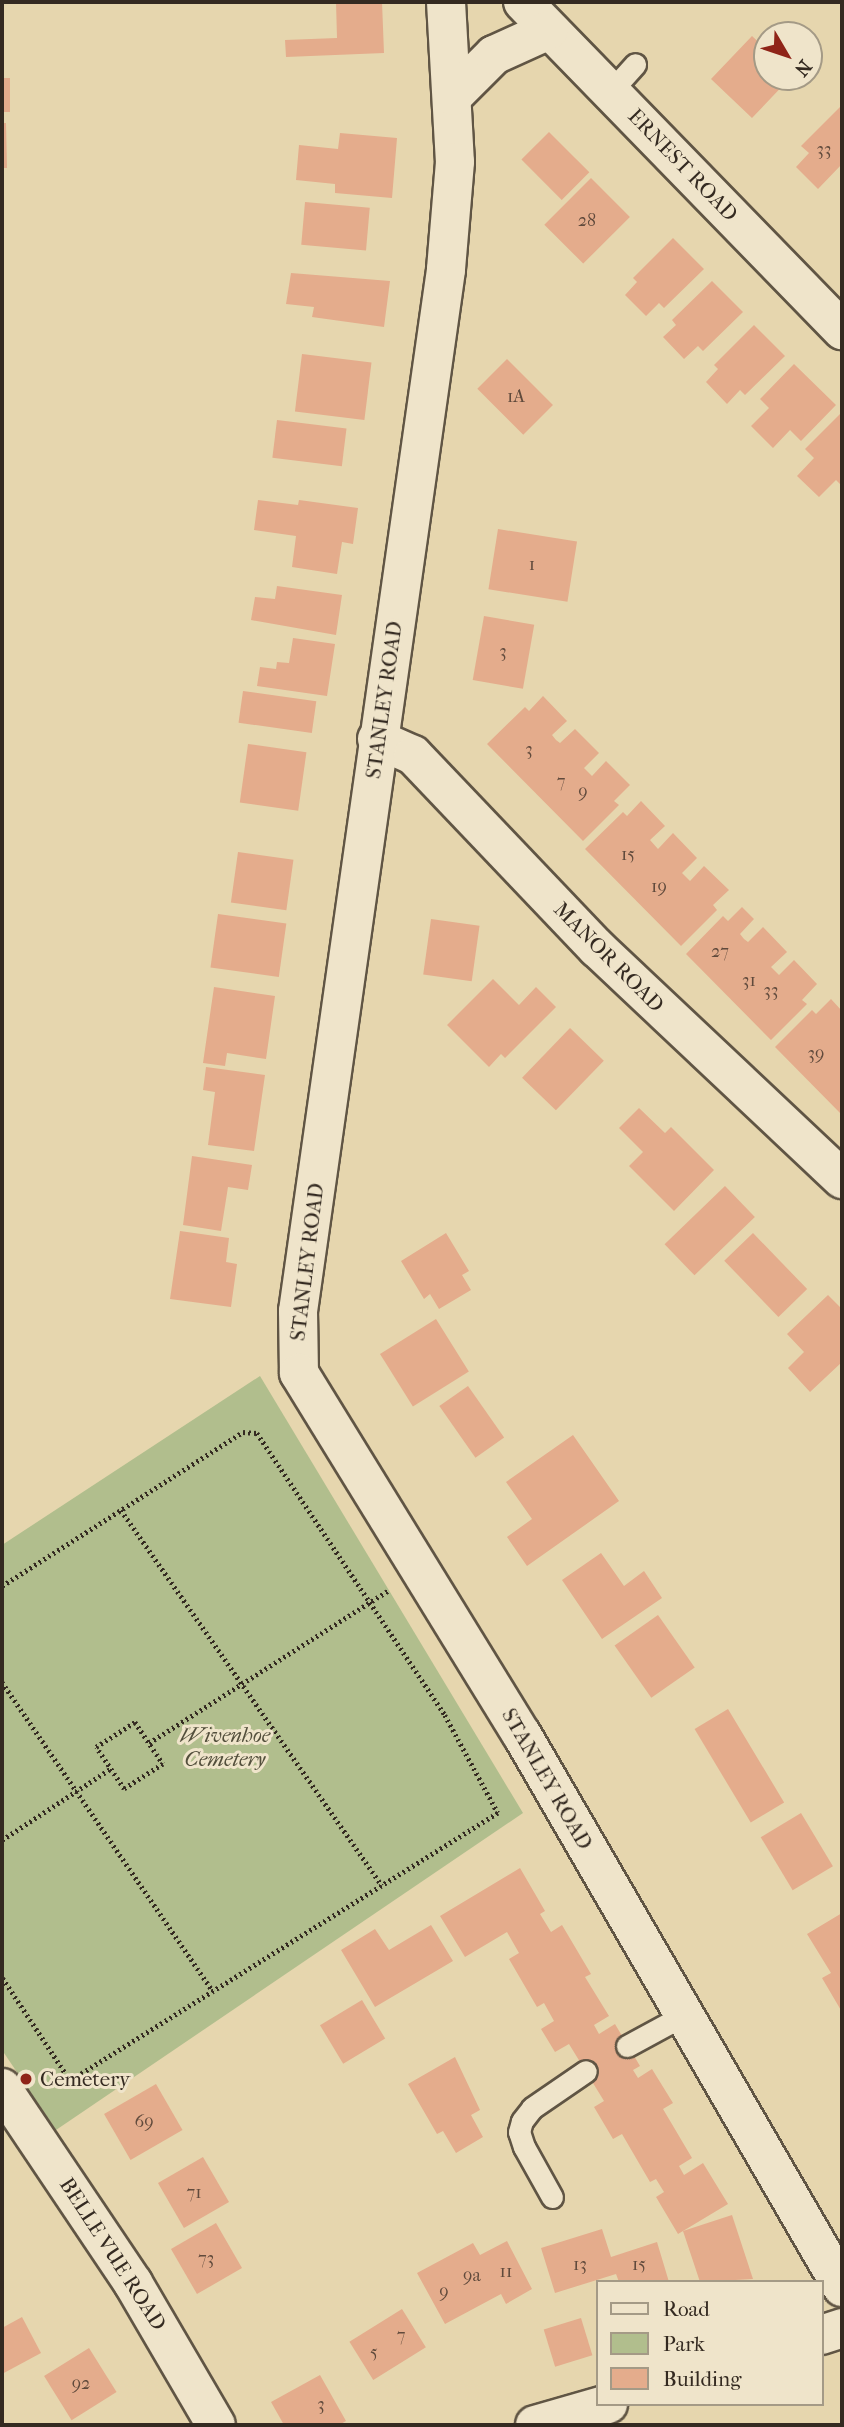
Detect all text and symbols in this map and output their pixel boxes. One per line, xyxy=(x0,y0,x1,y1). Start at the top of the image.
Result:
north arrow xyxy=(753,21,823,91)
text: N xyxy=(790,55,816,80)
street label: ERNEST ROAD xyxy=(623,103,743,227)
house number: 33 xyxy=(817,139,831,161)
house number: 28 xyxy=(578,210,596,232)
house number: 1A xyxy=(507,386,525,408)
house number: 1 xyxy=(529,554,535,576)
street label: STANLEY ROAD xyxy=(360,620,408,780)
house number: 3 xyxy=(499,641,507,663)
house number: 3 xyxy=(525,739,533,761)
house number: 7 xyxy=(557,771,565,793)
house number: 9 xyxy=(578,781,588,803)
house number: 15 xyxy=(621,844,635,866)
house number: 19 xyxy=(651,876,667,898)
street label: MANOR ROAD xyxy=(549,897,669,1017)
house number: 27 xyxy=(711,941,729,963)
house number: 31 xyxy=(742,970,756,992)
house number: 33 xyxy=(764,980,778,1002)
house number: 39 xyxy=(808,1043,824,1065)
street label: STANLEY ROAD xyxy=(285,1182,329,1342)
street label: STANLEY ROAD xyxy=(496,1704,598,1854)
park label: Wivenhoe Cemetery xyxy=(180,1722,270,1772)
place label: Cemetery xyxy=(40,2066,130,2092)
marker: Cemetery xyxy=(18,2071,34,2087)
house number: 69 xyxy=(134,2111,154,2133)
street label: BELLE VUE ROAD xyxy=(54,2173,172,2335)
house number: 71 xyxy=(186,2182,202,2204)
house number: 73 xyxy=(198,2248,214,2270)
house number: 13 xyxy=(573,2254,587,2276)
house number: 15 xyxy=(632,2254,646,2276)
house number: 11 xyxy=(500,2261,512,2283)
house number: 9a xyxy=(463,2265,481,2287)
legend xyxy=(596,2280,823,2406)
house number: 9 xyxy=(439,2281,449,2303)
text: Road xyxy=(663,2297,710,2321)
house number: 7 xyxy=(397,2325,405,2347)
text: Park xyxy=(663,2332,705,2356)
house number: 5 xyxy=(370,2342,378,2364)
text: Building xyxy=(663,2367,741,2391)
house number: 92 xyxy=(72,2373,90,2395)
house number: 3 xyxy=(317,2394,325,2416)

